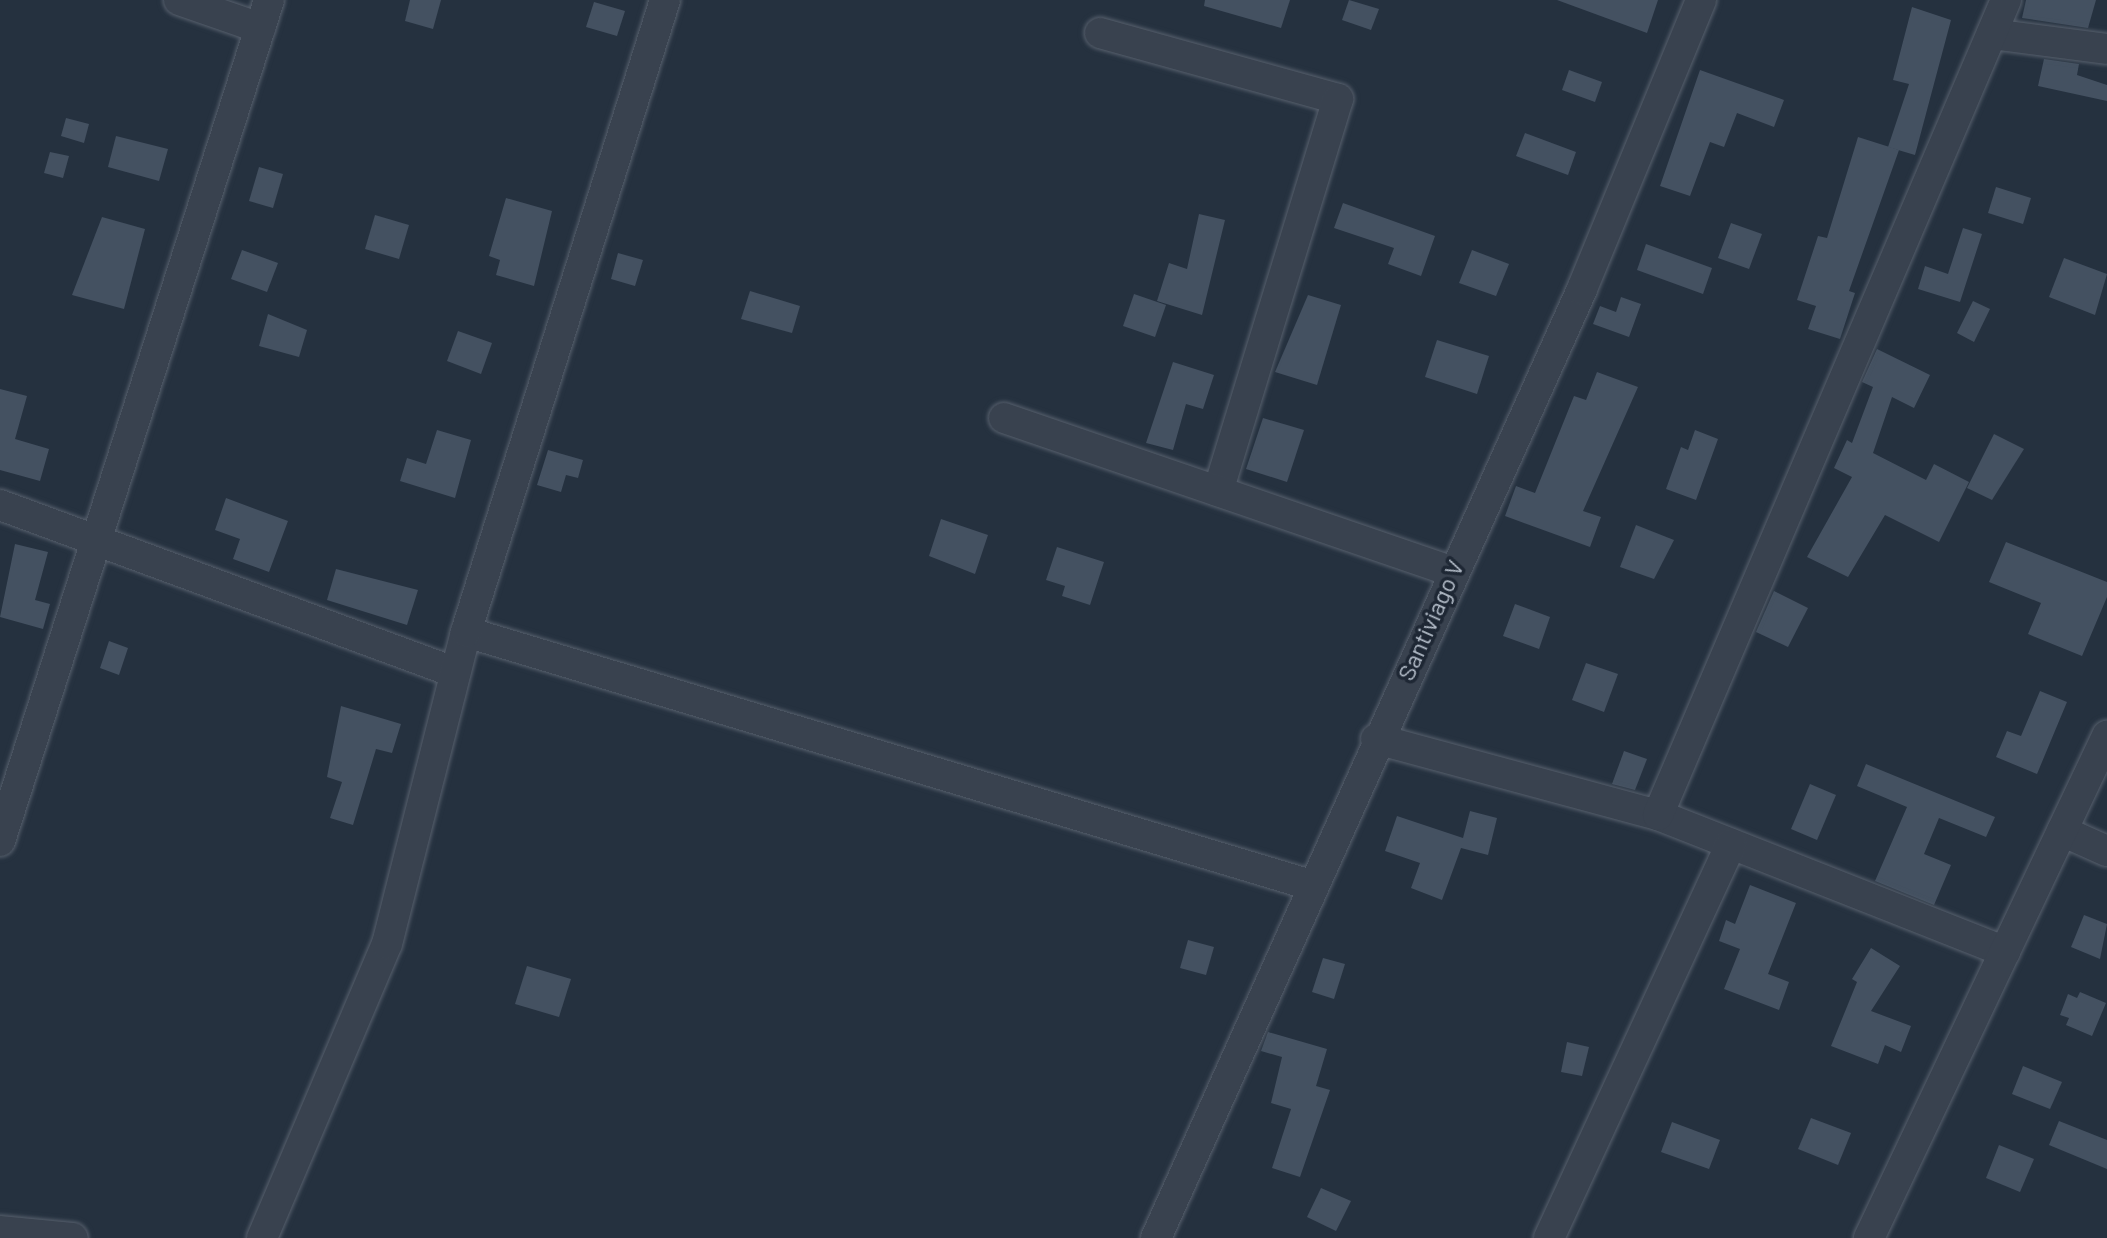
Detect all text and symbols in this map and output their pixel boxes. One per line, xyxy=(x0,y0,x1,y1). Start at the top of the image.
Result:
street label: Santiviago V xyxy=(1391,555,1469,685)

